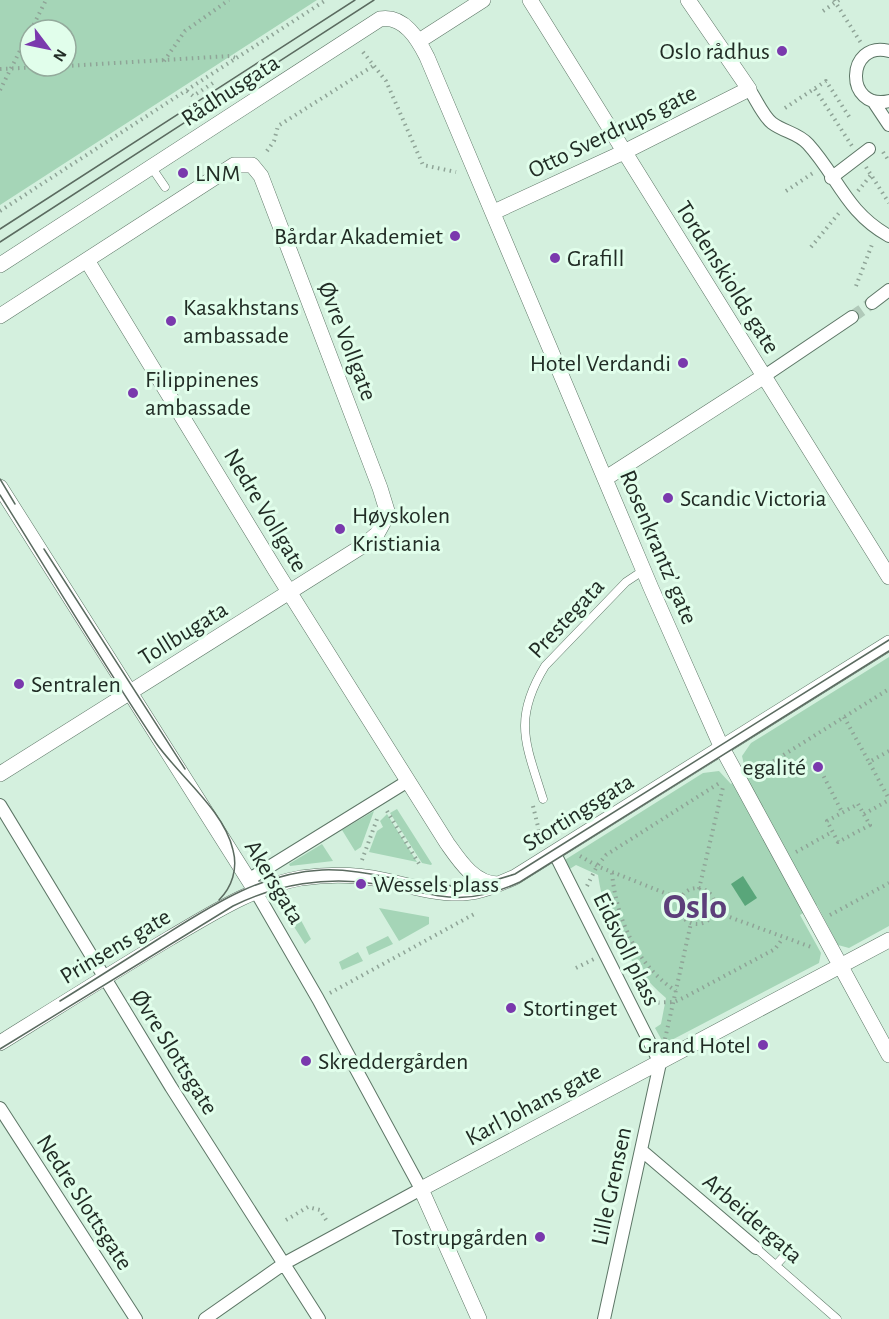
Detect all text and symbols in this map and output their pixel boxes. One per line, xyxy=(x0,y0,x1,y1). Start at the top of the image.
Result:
north arrow xyxy=(18,18,78,78)
place label: Oslo rådhus xyxy=(660,40,770,64)
marker: Oslo rådhus xyxy=(775,44,789,58)
text: N xyxy=(50,46,70,64)
street label: Rådhusgata xyxy=(177,51,284,131)
street label: Otto Sverdrups gate xyxy=(525,81,700,183)
place label: LNM xyxy=(195,162,240,186)
marker: LNM xyxy=(176,166,190,180)
street label: Tordenskiolds gate xyxy=(671,197,784,358)
place label: Bårdar Akademiet xyxy=(274,225,443,249)
marker: Bårdar Akademiet xyxy=(448,229,462,243)
place label: Grafill xyxy=(567,247,624,271)
marker: Grafill xyxy=(548,251,562,265)
street label: Øvre Vollgate xyxy=(313,279,381,404)
place label: Kasakhstans ambassade xyxy=(183,296,299,348)
marker: Kasakhstans ambassade xyxy=(164,314,178,328)
place label: Hotel Verdandi xyxy=(530,352,671,376)
marker: Hotel Verdandi xyxy=(676,356,690,370)
place label: Filippinenes ambassade xyxy=(145,368,259,420)
marker: Filippinenes ambassade xyxy=(126,386,140,400)
street label: Nedre Vollgate xyxy=(219,445,311,576)
street label: Rosenkrantz’ gate xyxy=(615,467,701,628)
place label: Scandic Victoria xyxy=(680,487,827,511)
marker: Scandic Victoria xyxy=(661,491,675,505)
place label: Høyskolen Kristiania xyxy=(352,504,450,556)
marker: Høyskolen Kristiania xyxy=(333,522,347,536)
street label: Prestegata xyxy=(524,574,609,663)
street label: Tollbugata xyxy=(135,597,232,670)
place label: Sentralen xyxy=(31,673,121,697)
marker: Sentralen xyxy=(12,677,26,691)
place label: egalité xyxy=(743,756,806,780)
marker: egalité xyxy=(811,760,825,774)
street label: Stortingsgata xyxy=(519,769,638,856)
street label: Akersgata xyxy=(240,836,308,929)
place label: Wessels plass xyxy=(373,873,499,897)
marker: Wessels plass xyxy=(354,877,368,891)
street label: Eidsvoll plass xyxy=(588,889,664,1010)
district label: Oslo xyxy=(663,889,727,925)
street label: Prinsens gate xyxy=(56,905,175,989)
street label: Øvre Slottsgate xyxy=(126,986,222,1119)
place label: Stortinget xyxy=(523,997,618,1021)
marker: Stortinget xyxy=(504,1001,518,1015)
place label: Grand Hotel xyxy=(638,1034,751,1058)
marker: Grand Hotel xyxy=(756,1038,770,1052)
place label: Skreddergården xyxy=(318,1050,468,1074)
marker: Skreddergården xyxy=(299,1054,313,1068)
street label: Karl Johans gate xyxy=(462,1059,605,1151)
street label: Lille Grensen xyxy=(588,1125,636,1247)
street label: Nedre Slottsgate xyxy=(32,1131,137,1274)
street label: Arbeidergata xyxy=(698,1169,807,1268)
place label: Tostrupgården xyxy=(391,1226,528,1250)
marker: Tostrupgården xyxy=(533,1230,547,1244)

